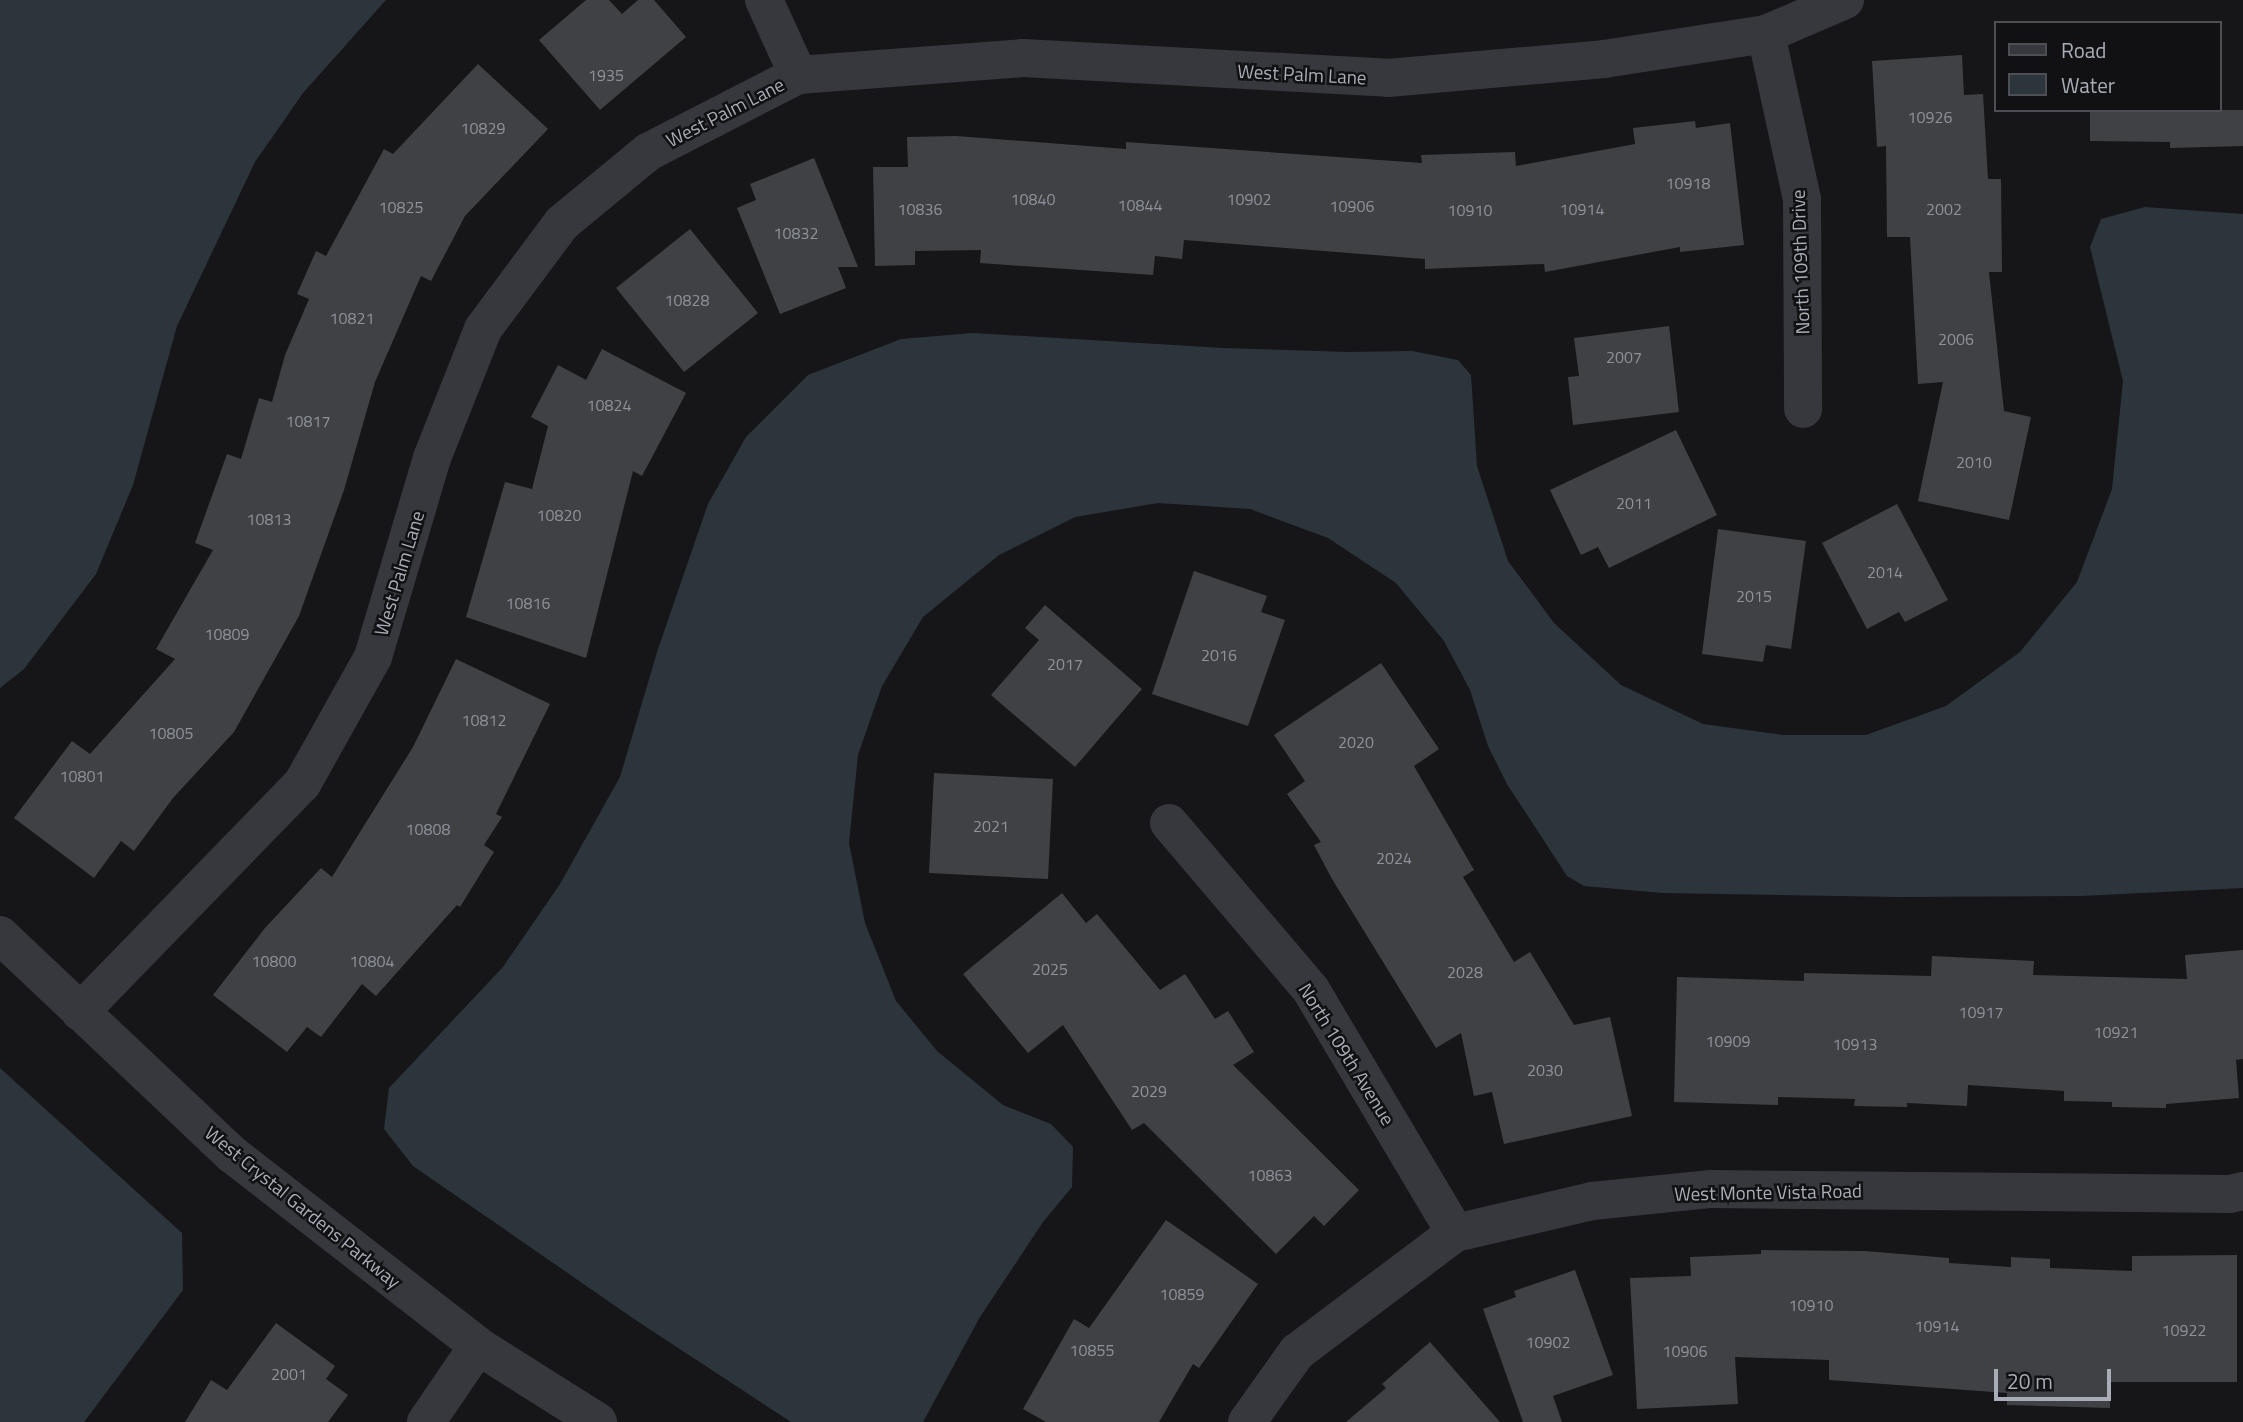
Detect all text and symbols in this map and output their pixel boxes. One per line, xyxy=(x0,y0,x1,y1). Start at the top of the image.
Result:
legend xyxy=(1994,21,2222,112)
text: Road xyxy=(2061,34,2106,66)
street label: West Palm Lane xyxy=(1237,59,1367,89)
house number: 1935 xyxy=(588,65,624,85)
text: Water xyxy=(2061,69,2115,101)
street label: West Palm Lane xyxy=(662,72,788,152)
house number: 10926 xyxy=(1908,107,1952,127)
house number: 10829 xyxy=(461,118,505,138)
house number: 10918 xyxy=(1666,173,1710,193)
house number: 10840 xyxy=(1011,189,1055,209)
house number: 10902 xyxy=(1227,189,1271,209)
street label: North 109th Drive xyxy=(1786,189,1814,335)
house number: 10844 xyxy=(1118,195,1162,215)
house number: 10906 xyxy=(1330,196,1374,216)
house number: 10825 xyxy=(379,197,423,217)
house number: 10836 xyxy=(898,199,942,219)
house number: 10914 xyxy=(1560,199,1604,219)
house number: 2002 xyxy=(1926,199,1962,219)
house number: 10910 xyxy=(1448,200,1492,220)
house number: 10832 xyxy=(774,223,818,243)
house number: 10828 xyxy=(665,290,709,310)
house number: 10821 xyxy=(330,308,374,328)
house number: 2006 xyxy=(1938,329,1974,349)
house number: 2007 xyxy=(1606,347,1642,367)
house number: 10824 xyxy=(587,395,631,415)
house number: 10817 xyxy=(286,411,330,431)
house number: 2010 xyxy=(1956,452,1992,472)
house number: 2011 xyxy=(1616,493,1652,513)
house number: 10820 xyxy=(537,505,581,525)
street label: West Palm Lane xyxy=(369,508,429,638)
house number: 10813 xyxy=(247,509,291,529)
house number: 2014 xyxy=(1867,562,1903,582)
house number: 2015 xyxy=(1736,586,1772,606)
house number: 10816 xyxy=(506,593,550,613)
house number: 10809 xyxy=(205,624,249,644)
house number: 2016 xyxy=(1201,645,1237,665)
house number: 2017 xyxy=(1047,654,1083,674)
house number: 10812 xyxy=(462,710,506,730)
house number: 10805 xyxy=(149,723,193,743)
house number: 2020 xyxy=(1338,732,1374,752)
house number: 10801 xyxy=(60,766,104,786)
house number: 2021 xyxy=(973,816,1009,836)
house number: 10808 xyxy=(406,819,450,839)
house number: 2024 xyxy=(1376,848,1412,868)
house number: 10800 xyxy=(252,951,296,971)
house number: 10804 xyxy=(350,951,394,971)
house number: 2025 xyxy=(1032,959,1068,979)
house number: 2028 xyxy=(1447,962,1483,982)
street label: North 109th Avenue xyxy=(1294,979,1400,1129)
house number: 10917 xyxy=(1959,1002,2003,1022)
house number: 10921 xyxy=(2094,1022,2138,1042)
house number: 10909 xyxy=(1706,1031,1750,1051)
house number: 10913 xyxy=(1833,1034,1877,1054)
house number: 2030 xyxy=(1527,1060,1563,1080)
house number: 2029 xyxy=(1131,1081,1167,1101)
street label: West Crystal Gardens Parkway xyxy=(201,1121,405,1293)
house number: 10863 xyxy=(1248,1165,1292,1185)
street label: West Monte Vista Road xyxy=(1674,1179,1862,1205)
house number: 10859 xyxy=(1160,1284,1204,1304)
house number: 10910 xyxy=(1789,1295,1833,1315)
house number: 10914 xyxy=(1915,1316,1959,1336)
house number: 10922 xyxy=(2162,1320,2206,1340)
house number: 10902 xyxy=(1526,1332,1570,1352)
house number: 10855 xyxy=(1070,1340,1114,1360)
house number: 10906 xyxy=(1663,1341,1707,1361)
scale bar xyxy=(1998,1356,2115,1400)
house number: 2001 xyxy=(271,1364,307,1384)
text: 20 m xyxy=(2007,1365,2053,1397)

